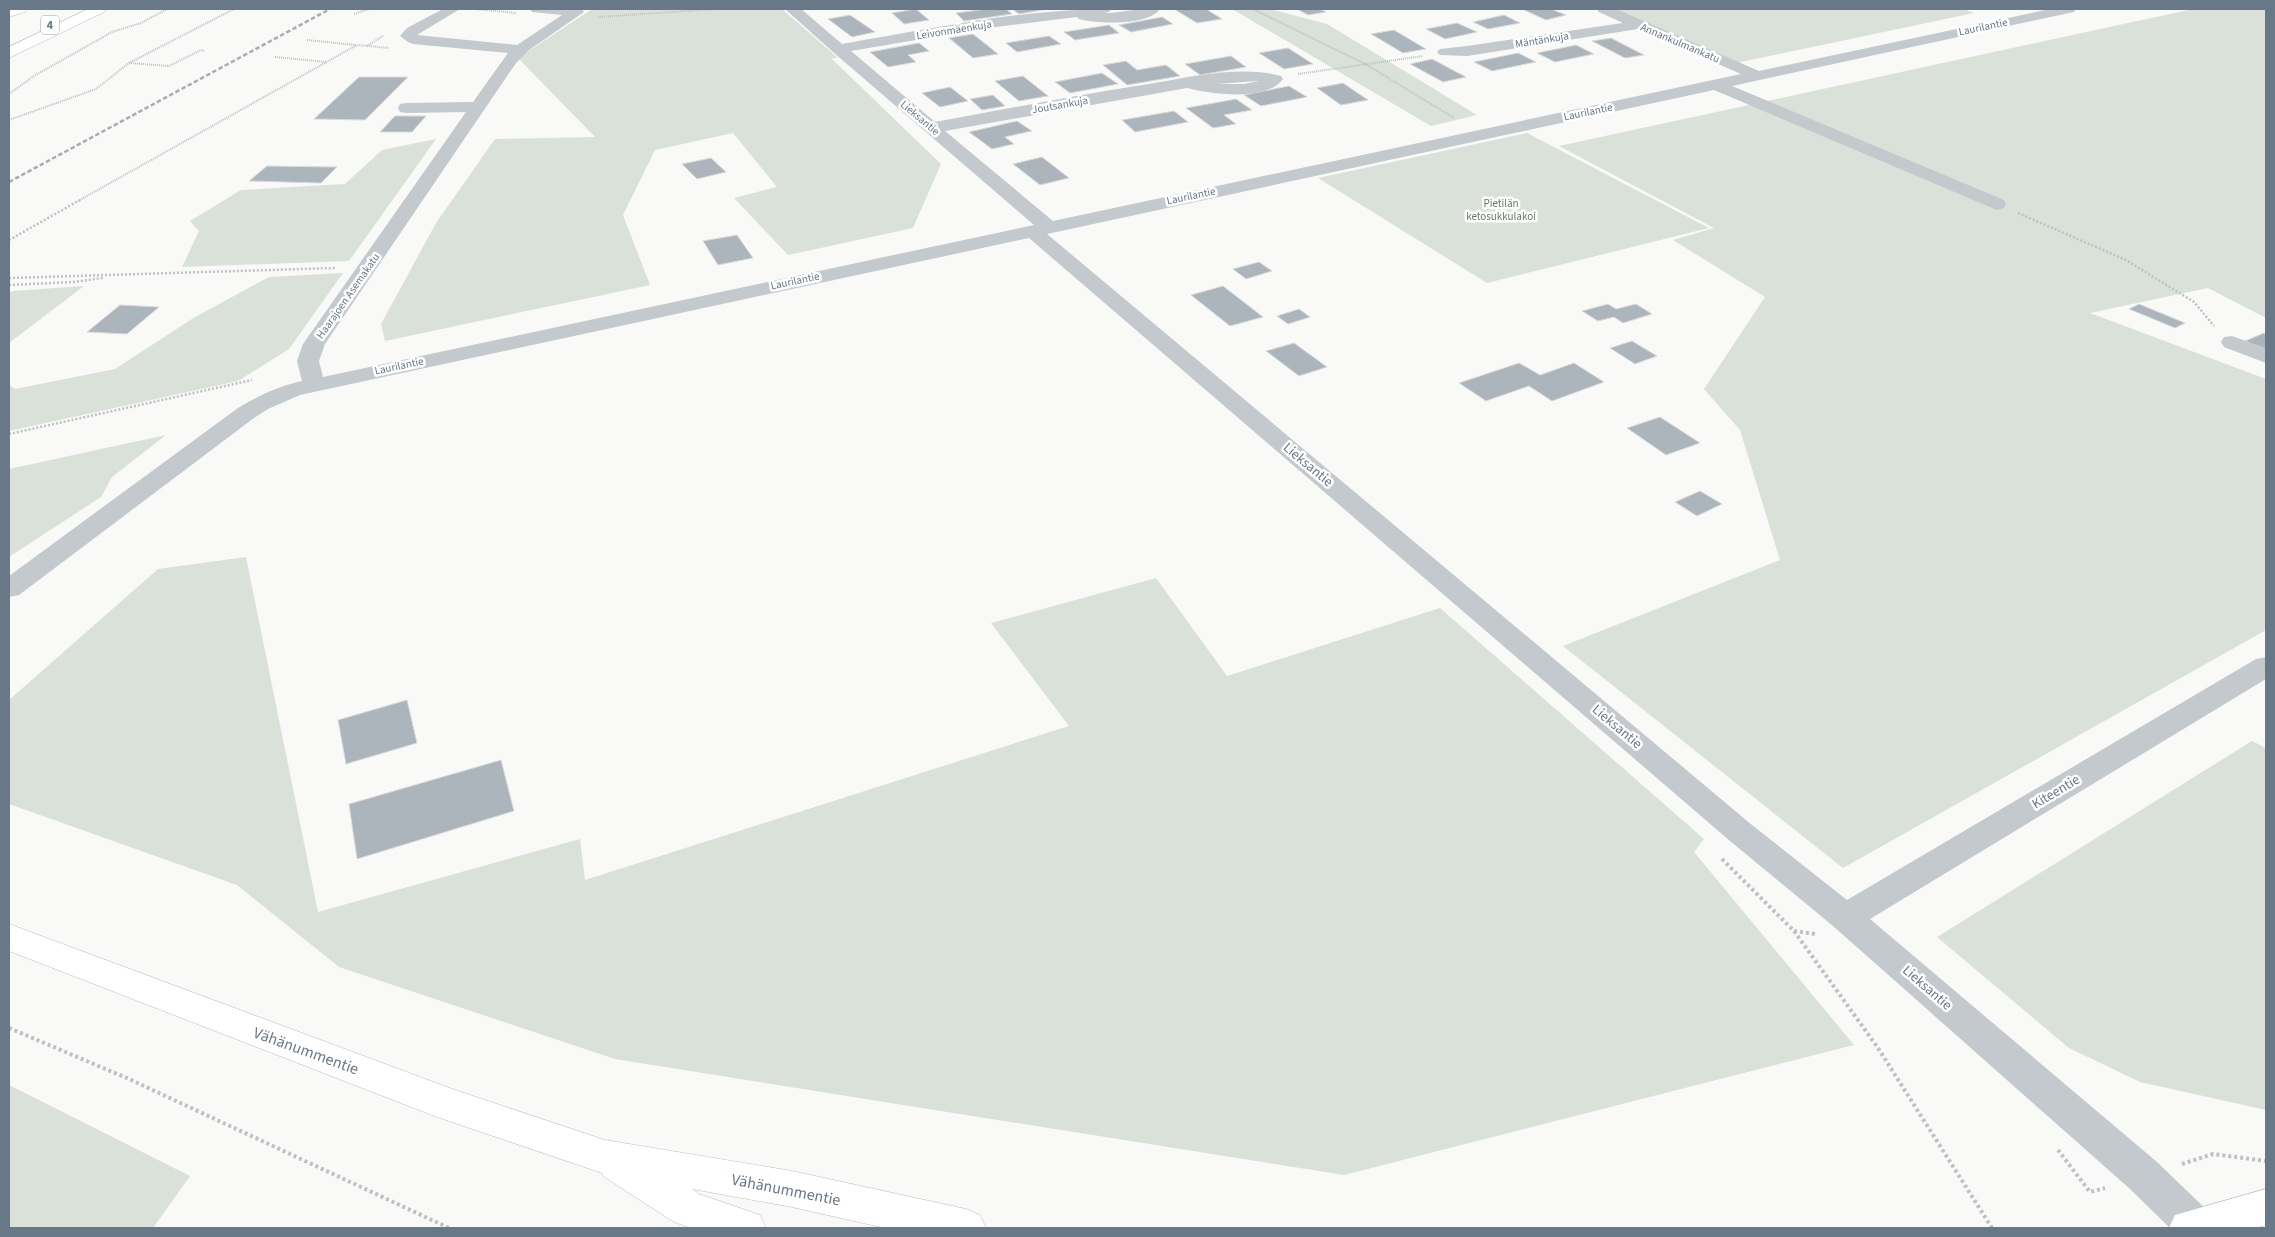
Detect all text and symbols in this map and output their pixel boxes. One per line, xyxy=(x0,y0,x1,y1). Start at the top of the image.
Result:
street label: Laurilantie xyxy=(1957,14,2009,39)
road number: 4 xyxy=(41,16,59,34)
street label: Leivonmäenkuja xyxy=(915,17,993,43)
street label: Annankulmankatu xyxy=(1638,20,1722,66)
street label: Mäntänkuja xyxy=(1514,28,1570,52)
street label: Joutsankuja xyxy=(1031,93,1089,117)
street label: Lieksantie xyxy=(897,97,943,139)
street label: Laurilantie xyxy=(1562,99,1614,124)
street label: Laurilantie xyxy=(1165,183,1217,208)
park label: Pietilän ketosukkulakoi xyxy=(1466,196,1536,224)
street label: Haarajoen Asemakatu xyxy=(313,250,383,342)
street label: Laurilantie xyxy=(769,268,821,293)
street label: Laurilantie xyxy=(373,353,425,378)
street label: Lieksantie xyxy=(1279,438,1337,492)
street label: Lieksantie xyxy=(1588,700,1646,754)
street label: Kiteentie xyxy=(2028,770,2084,814)
street label: Lieksantie xyxy=(1898,961,1956,1015)
street label: Vähänummentie xyxy=(250,1022,362,1080)
street label: Vähänummentie xyxy=(730,1169,842,1211)

